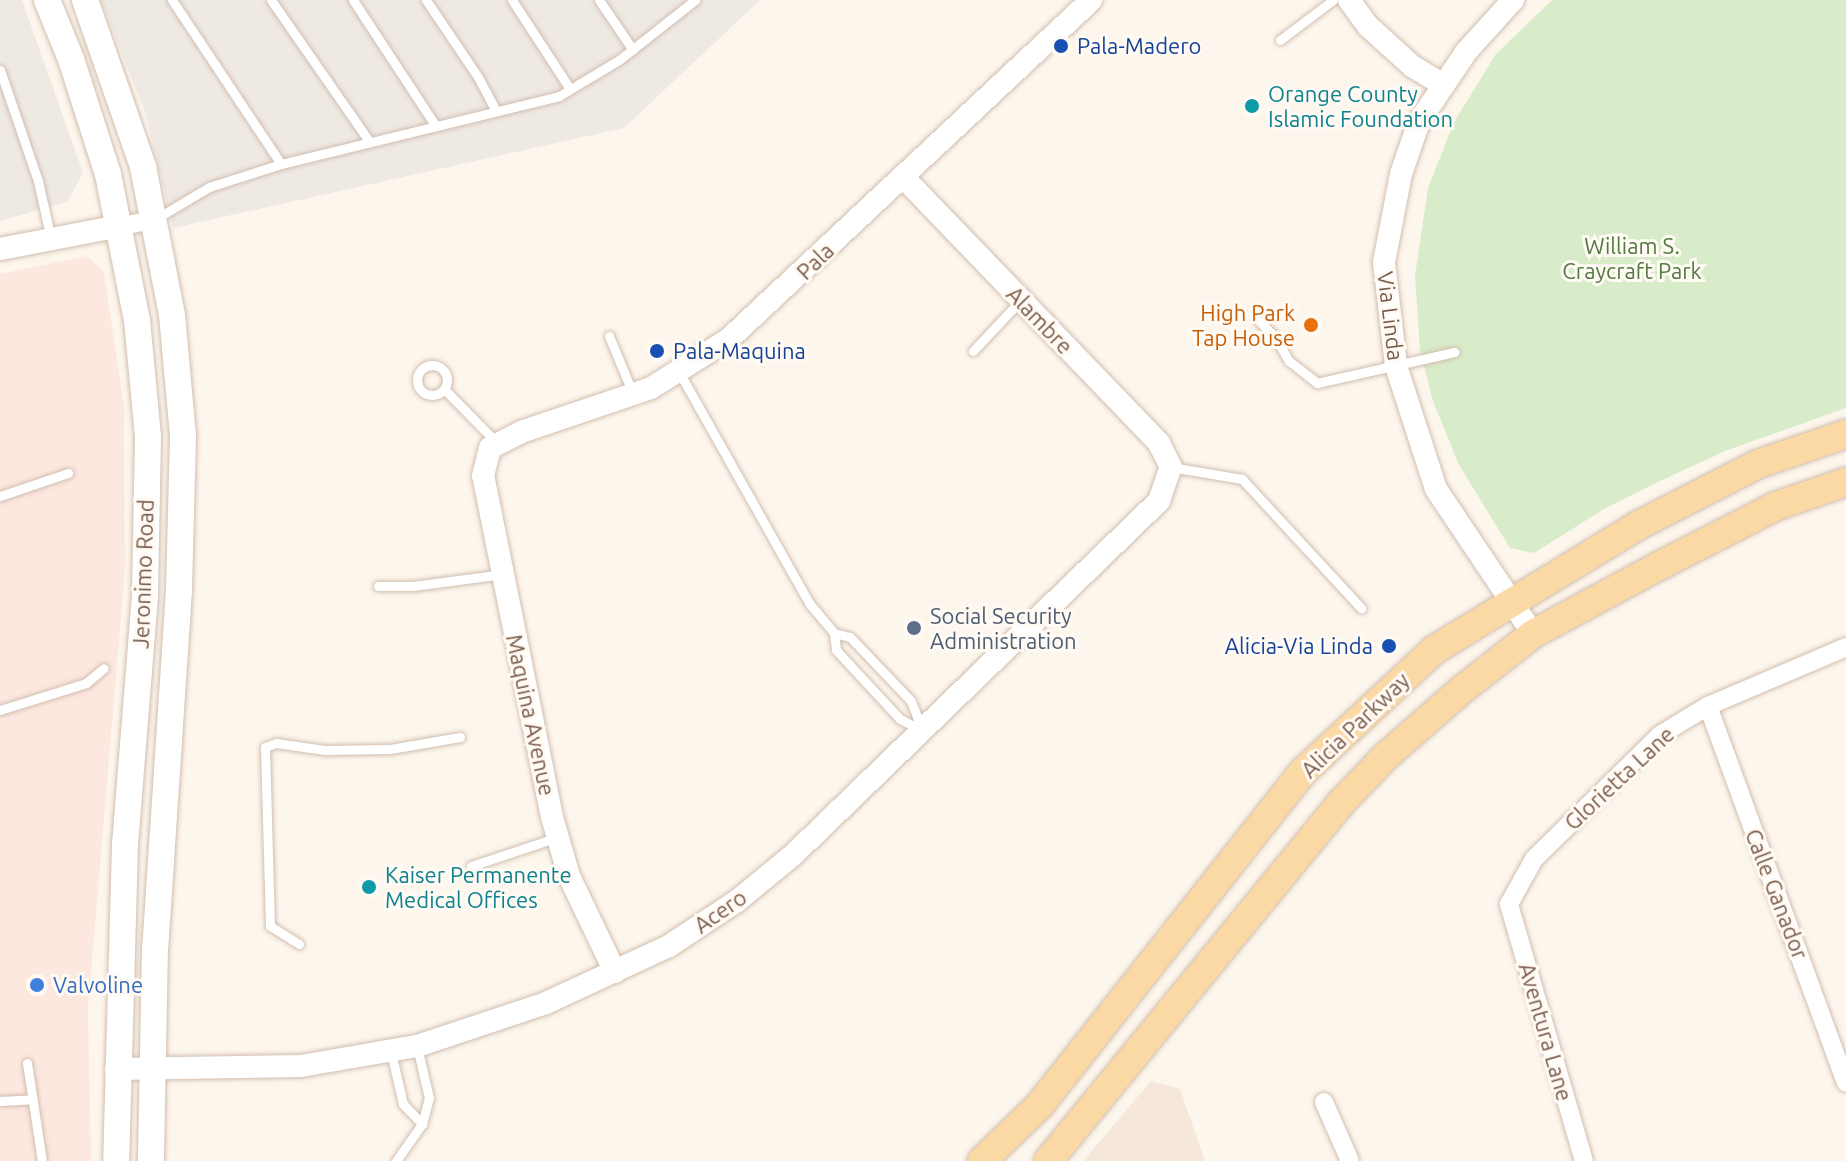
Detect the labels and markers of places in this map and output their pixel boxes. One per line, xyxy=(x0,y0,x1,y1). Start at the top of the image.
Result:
place label: Pala-Madero xyxy=(1077,33,1201,59)
marker: Pala-Madero xyxy=(1052,37,1070,55)
place label: Orange County Islamic Foundation xyxy=(1268,80,1453,132)
marker: Orange County Islamic Foundation xyxy=(1243,97,1261,115)
place label: High Park Tap House xyxy=(1192,299,1295,350)
marker: High Park Tap House xyxy=(1302,316,1320,334)
place label: Pala-Maquina xyxy=(673,338,806,364)
marker: Pala-Maquina xyxy=(648,342,666,360)
place label: Social Security Administration xyxy=(930,602,1077,654)
marker: Social Security Administration xyxy=(905,619,923,637)
place label: Alicia-Via Linda xyxy=(1225,633,1373,659)
marker: Alicia-Via Linda xyxy=(1380,637,1398,655)
place label: Kaiser Permanente Medical Offices xyxy=(385,861,572,912)
marker: Kaiser Permanente Medical Offices xyxy=(360,878,378,896)
place label: Valvoline xyxy=(53,972,143,998)
marker: Valvoline xyxy=(28,976,46,994)

